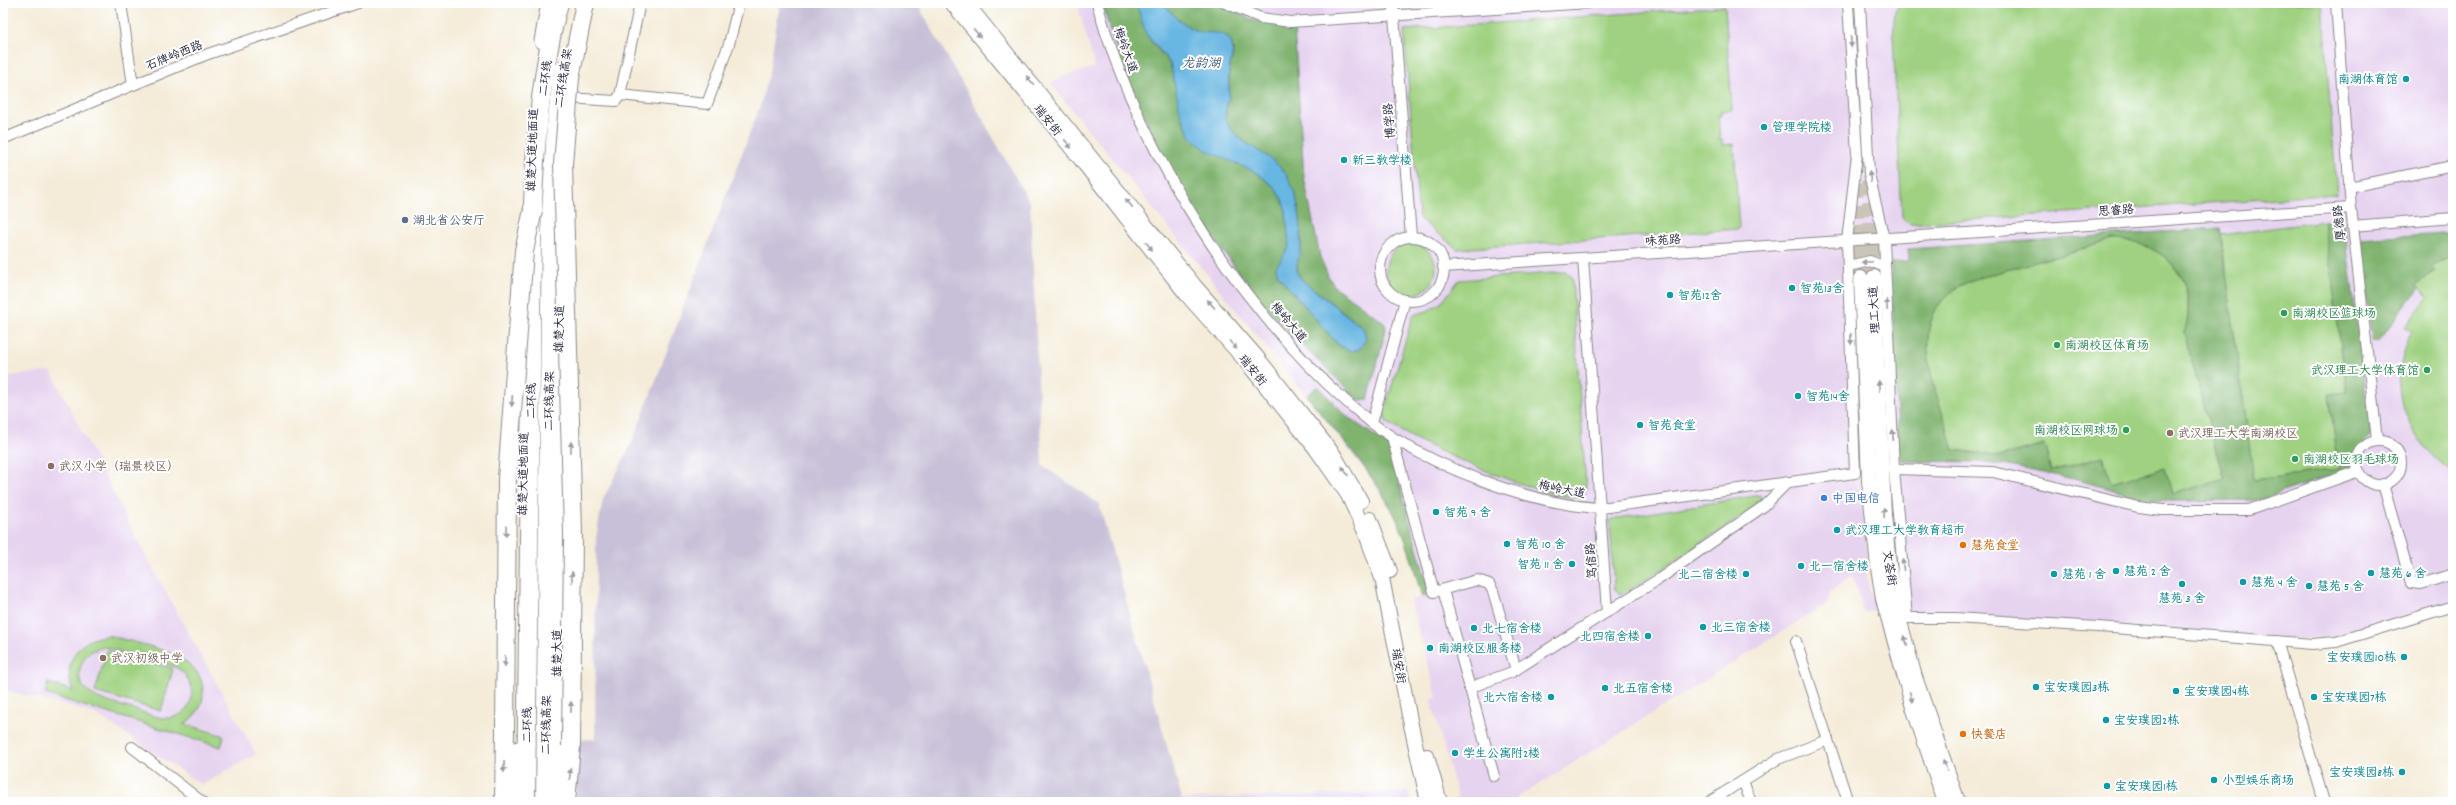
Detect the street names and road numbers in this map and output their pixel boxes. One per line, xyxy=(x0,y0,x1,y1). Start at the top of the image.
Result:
street label: 梅岭大道 xyxy=(1108,25,1141,76)
street label: 石牌岭西路 xyxy=(144,37,206,76)
street label: 二环线高架 xyxy=(551,47,578,109)
street label: 二环线 xyxy=(536,59,557,97)
street label: 瑞安街 xyxy=(1029,102,1065,140)
street label: 博学路 xyxy=(1380,102,1401,140)
street label: 雄楚大道地面道 xyxy=(524,108,543,192)
street label: 思睿路 xyxy=(2098,202,2135,221)
street label: 厚德路 xyxy=(2330,204,2351,242)
street label: 味苑路 xyxy=(1645,232,1682,251)
street label: 理工大道 xyxy=(1866,286,1885,334)
street label: 梅岭大道 xyxy=(1266,299,1310,347)
street label: 雄楚大道 xyxy=(552,305,569,353)
street label: 瑞安街 xyxy=(1234,352,1270,390)
street label: 二环线高架 xyxy=(541,371,560,431)
street label: 二环线 xyxy=(524,383,541,419)
street label: 雄楚大道地面道 xyxy=(515,432,534,516)
street label: 梅岭大道 xyxy=(1537,478,1587,503)
street label: 笃信路 xyxy=(1583,542,1602,579)
street label: 文荟街 xyxy=(1877,549,1900,587)
street label: 雄楚大道 xyxy=(550,629,567,677)
street label: 瑞安街 xyxy=(1386,647,1409,685)
street label: 二环线高架 xyxy=(538,695,557,755)
street label: 二环线 xyxy=(520,707,537,743)

